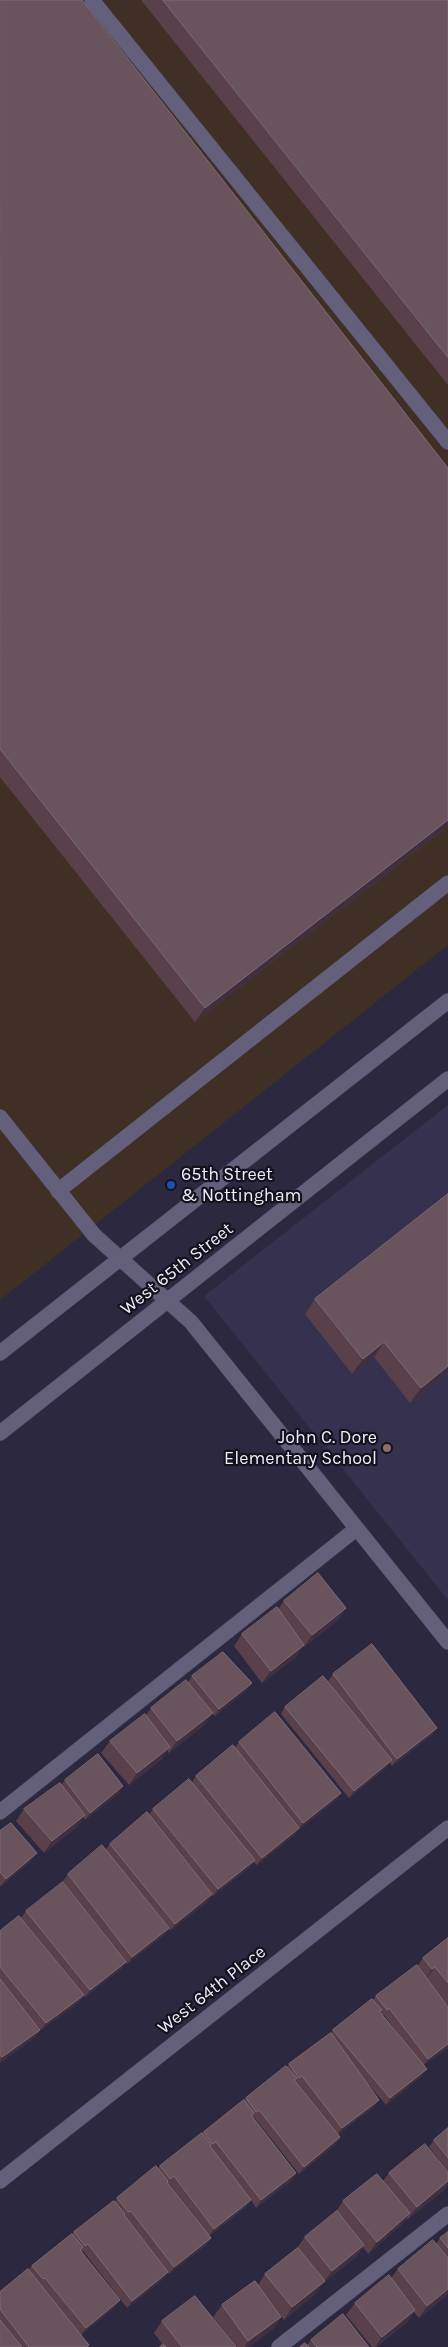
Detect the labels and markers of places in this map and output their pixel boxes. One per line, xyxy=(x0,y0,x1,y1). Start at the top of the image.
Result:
place label: 65th Street & Nottingham xyxy=(181,1164,301,1206)
marker: 65th Street & Nottingham xyxy=(165,1179,177,1191)
place label: John C. Dore Elementary School xyxy=(224,1427,377,1470)
marker: John C. Dore Elementary School xyxy=(381,1442,393,1454)

